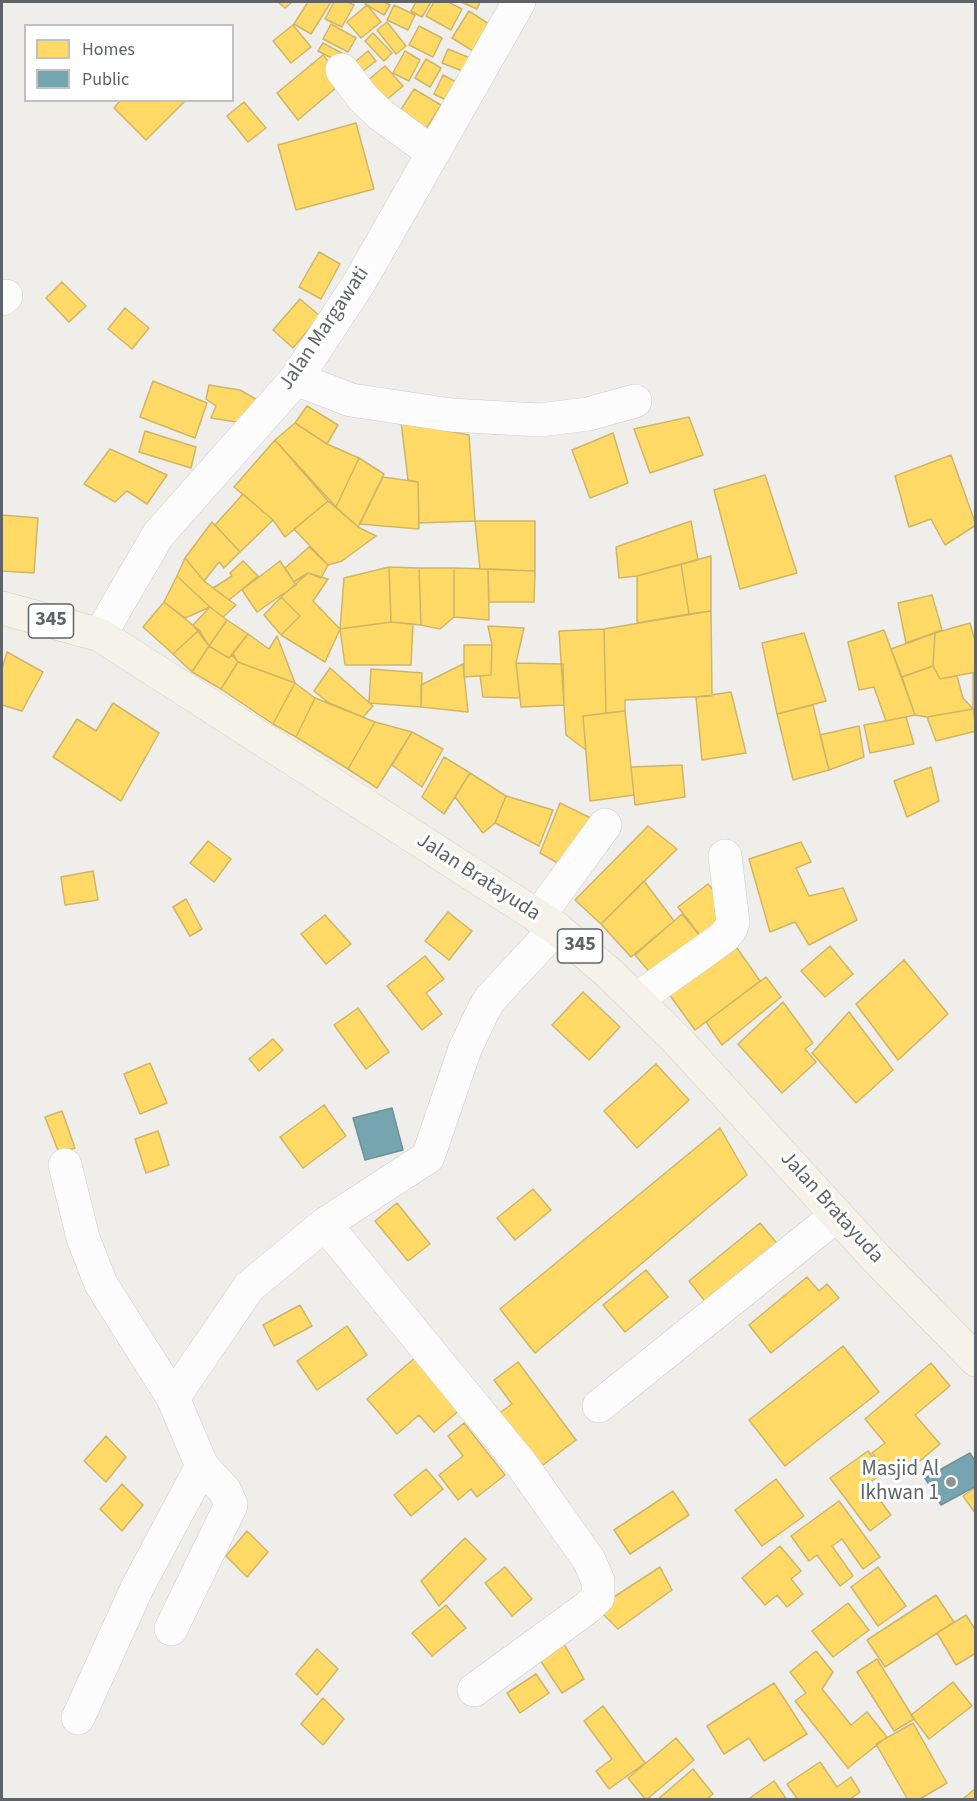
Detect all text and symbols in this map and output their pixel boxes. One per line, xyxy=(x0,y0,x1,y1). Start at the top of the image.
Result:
legend xyxy=(24,24,234,102)
text: Homes xyxy=(82,37,135,62)
text: Public xyxy=(82,67,129,92)
street label: Jalan Margawati xyxy=(274,262,376,396)
road number: 345 xyxy=(28,604,74,638)
street label: Jalan Bratayuda xyxy=(411,829,545,927)
road number: 345 xyxy=(558,929,602,963)
street label: Jalan Bratayuda xyxy=(774,1147,888,1269)
place label: Masjid Al Ikhwan 1 xyxy=(860,1457,939,1507)
marker: Masjid Al Ikhwan 1 xyxy=(944,1475,958,1489)

